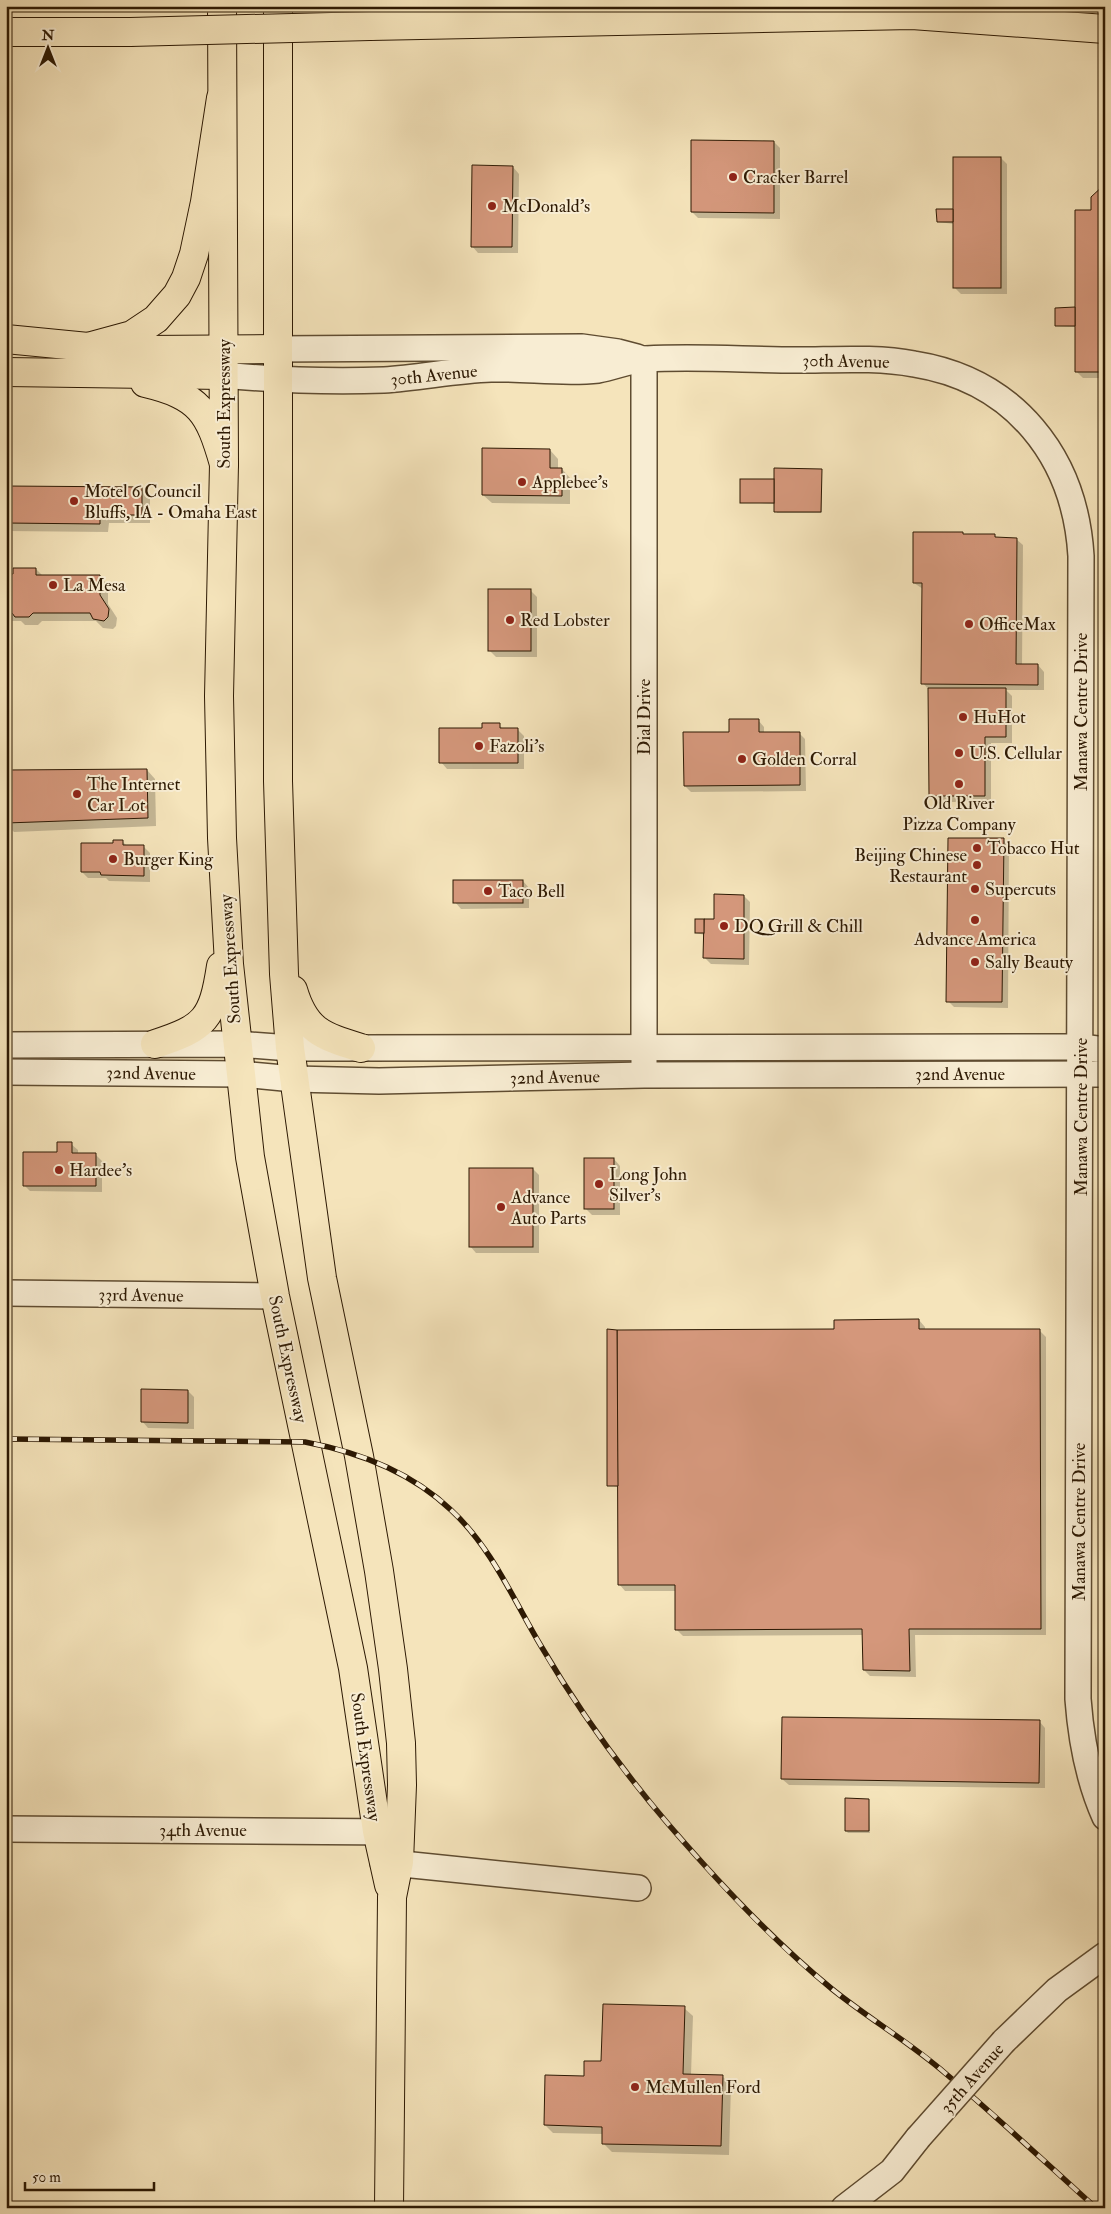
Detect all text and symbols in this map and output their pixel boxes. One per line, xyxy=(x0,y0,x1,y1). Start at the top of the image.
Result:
north arrow xyxy=(22,22,72,72)
text: N xyxy=(41,27,55,44)
place label: Cracker Barrel xyxy=(743,166,849,189)
marker: Cracker Barrel xyxy=(727,171,739,183)
place label: McDonald's xyxy=(502,195,590,218)
marker: McDonald's xyxy=(486,200,498,212)
street label: South Expressway xyxy=(213,338,236,469)
street label: 30th Avenue xyxy=(802,349,890,374)
street label: 30th Avenue xyxy=(389,359,479,391)
place label: Applebee's xyxy=(531,471,608,494)
marker: Applebee's xyxy=(516,476,528,488)
place label: Motel 6 Council Bluffs, IA - Omaha East xyxy=(84,480,257,524)
marker: Motel 6 Council Bluffs, IA - Omaha East xyxy=(68,495,80,507)
place label: La Mesa xyxy=(63,574,126,597)
marker: La Mesa xyxy=(47,579,59,591)
place label: Red Lobster xyxy=(520,609,610,632)
place label: OfficeMax xyxy=(979,613,1056,636)
marker: Red Lobster xyxy=(504,614,516,626)
marker: OfficeMax xyxy=(963,618,975,630)
street label: Manawa Centre Drive xyxy=(1070,632,1093,791)
street label: Dial Drive xyxy=(633,678,656,755)
place label: HuHot xyxy=(973,706,1026,729)
marker: HuHot xyxy=(957,711,969,723)
place label: Fazoli's xyxy=(489,735,544,758)
marker: Fazoli's xyxy=(473,740,485,752)
place label: U.S. Cellular xyxy=(969,742,1062,765)
marker: U.S. Cellular xyxy=(953,747,965,759)
place label: Golden Corral xyxy=(752,748,857,771)
marker: Golden Corral xyxy=(736,753,748,765)
place label: The Internet Car Lot xyxy=(87,773,180,817)
marker: Old River Pizza Company xyxy=(953,778,965,790)
marker: The Internet Car Lot xyxy=(71,788,83,800)
place label: Old River Pizza Company xyxy=(902,792,1017,836)
place label: Tobacco Hut xyxy=(987,837,1080,860)
marker: Tobacco Hut xyxy=(971,842,983,854)
place label: Beijing Chinese Restaurant xyxy=(854,844,967,888)
place label: Burger King xyxy=(123,848,214,871)
marker: Burger King xyxy=(107,853,119,865)
marker: Beijing Chinese Restaurant xyxy=(971,859,983,871)
place label: Supercuts xyxy=(985,878,1056,901)
place label: Taco Bell xyxy=(498,880,565,903)
marker: Supercuts xyxy=(969,883,981,895)
marker: Taco Bell xyxy=(482,885,494,897)
street label: South Expressway xyxy=(214,892,246,1024)
marker: Advance America xyxy=(969,914,981,926)
place label: DQ Grill & Chill xyxy=(734,915,863,938)
marker: DQ Grill & Chill xyxy=(718,920,730,932)
place label: Advance America xyxy=(913,928,1037,951)
place label: Sally Beauty xyxy=(985,951,1074,974)
marker: Sally Beauty xyxy=(969,956,981,968)
street label: Manawa Centre Drive xyxy=(1070,1037,1093,1196)
street label: 32nd Avenue xyxy=(106,1061,197,1086)
street label: 32nd Avenue xyxy=(915,1063,1005,1086)
street label: 32nd Avenue xyxy=(510,1065,601,1090)
place label: Hardee's xyxy=(69,1159,132,1182)
place label: Long John Silver's xyxy=(609,1163,687,1207)
marker: Hardee's xyxy=(53,1164,65,1176)
marker: Long John Silver's xyxy=(593,1178,605,1190)
place label: Advance Auto Parts xyxy=(510,1186,586,1230)
marker: Advance Auto Parts xyxy=(495,1201,507,1213)
street label: 33rd Avenue xyxy=(98,1283,184,1308)
street label: South Expressway xyxy=(263,1293,312,1426)
street label: Manawa Centre Drive xyxy=(1068,1442,1091,1601)
street label: South Expressway xyxy=(345,1691,386,1824)
street label: 34th Avenue xyxy=(159,1819,247,1842)
street label: 35th Avenue xyxy=(935,2038,1010,2118)
place label: McMullen Ford xyxy=(645,2076,761,2099)
marker: McMullen Ford xyxy=(629,2081,641,2093)
scale bar xyxy=(25,2159,154,2191)
text: 50 m xyxy=(32,2168,61,2187)

